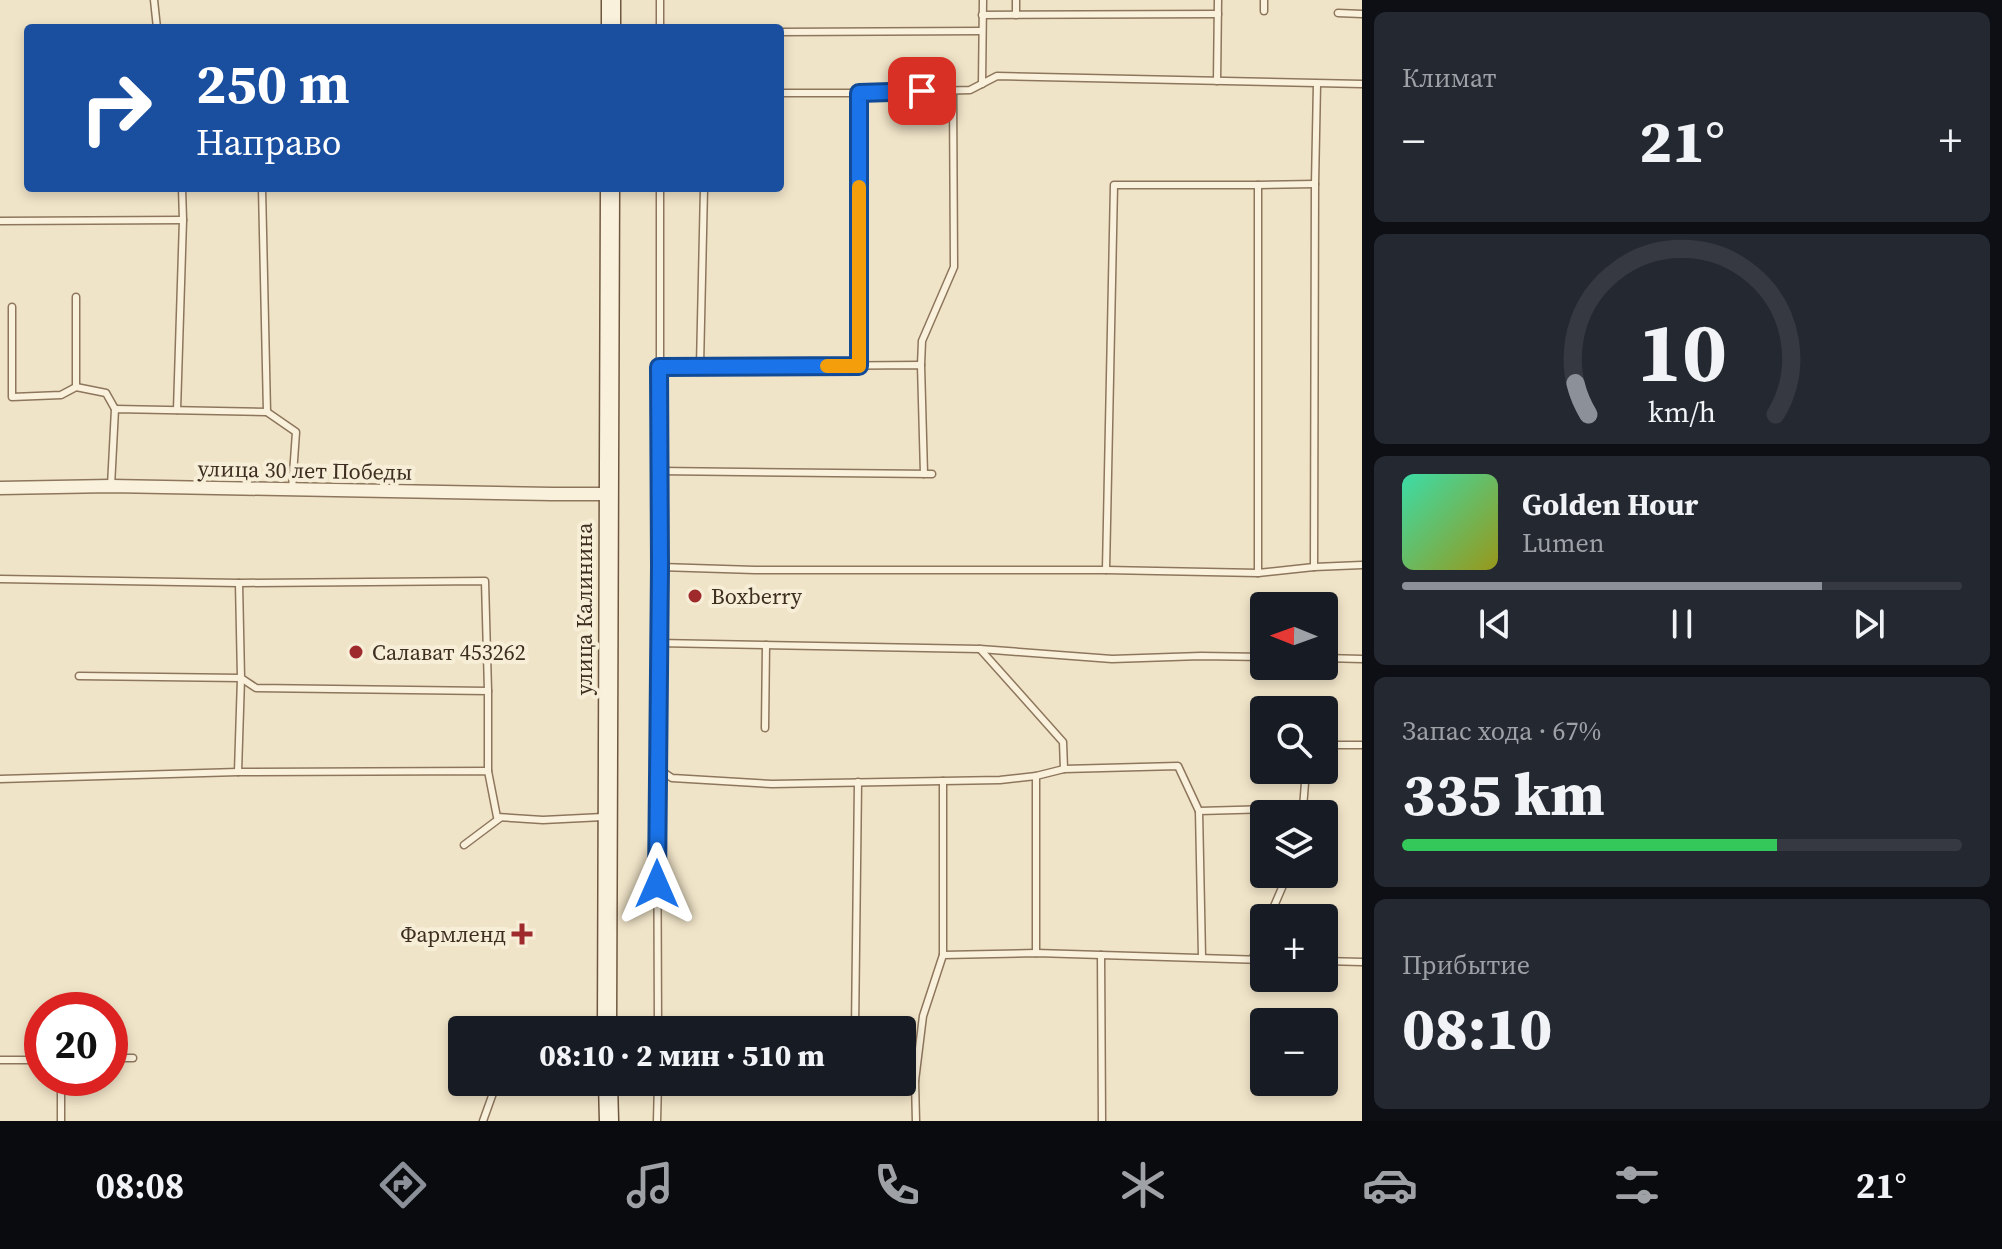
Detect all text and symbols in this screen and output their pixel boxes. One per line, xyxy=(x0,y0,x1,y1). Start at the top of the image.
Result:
text: 250 m xyxy=(196,45,350,122)
icon: right xyxy=(64,56,168,160)
pin xyxy=(888,57,956,125)
text: Климат xyxy=(1402,60,1496,96)
icon: arrive xyxy=(900,69,944,113)
text: 21° xyxy=(1639,100,1725,182)
text: − xyxy=(1402,110,1425,171)
text: + xyxy=(1939,110,1962,171)
text: Направо xyxy=(196,118,341,167)
text: 10 xyxy=(1637,294,1727,408)
text: km/h xyxy=(1648,392,1716,432)
street label: улица 30 лет Победы xyxy=(197,453,413,487)
text: Golden Hour xyxy=(1522,484,1698,525)
street label: улица Калинина xyxy=(569,522,599,695)
text: Lumen xyxy=(1522,525,1604,561)
place label: Boxberry xyxy=(711,581,803,611)
marker: Boxberry xyxy=(686,587,704,605)
north arrow xyxy=(1250,592,1338,680)
map controls xyxy=(1250,592,1338,1096)
icon: previous xyxy=(1473,602,1517,646)
icon: pause xyxy=(1660,602,1704,646)
icon: next xyxy=(1847,602,1891,646)
place label: Салават 453262 xyxy=(372,637,526,667)
marker: Салават 453262 xyxy=(347,643,365,661)
button: search xyxy=(1250,696,1338,784)
text: Запас хода · 67% xyxy=(1402,713,1601,749)
text: 335 km xyxy=(1402,753,1605,835)
button: layers xyxy=(1250,800,1338,888)
position arrow xyxy=(615,842,699,926)
button: + xyxy=(1250,904,1338,992)
place label: Фармленд xyxy=(401,919,506,949)
marker: Фармленд xyxy=(513,925,531,943)
text: Прибытие xyxy=(1402,947,1530,983)
text: 08:10 xyxy=(1402,987,1552,1069)
speed limit sign: 20 xyxy=(24,992,128,1096)
button: − xyxy=(1250,1008,1338,1096)
text: 08:10 · 2 мин · 510 m xyxy=(539,1035,825,1076)
icon: directions xyxy=(375,1157,431,1213)
icon: music xyxy=(622,1157,678,1213)
icon: phone xyxy=(869,1157,925,1213)
icon: climate xyxy=(1115,1157,1171,1213)
icon: car xyxy=(1362,1157,1418,1213)
icon: filters xyxy=(1609,1157,1665,1213)
text: 08:08 xyxy=(95,1161,184,1210)
text: 21° xyxy=(1856,1161,1907,1210)

